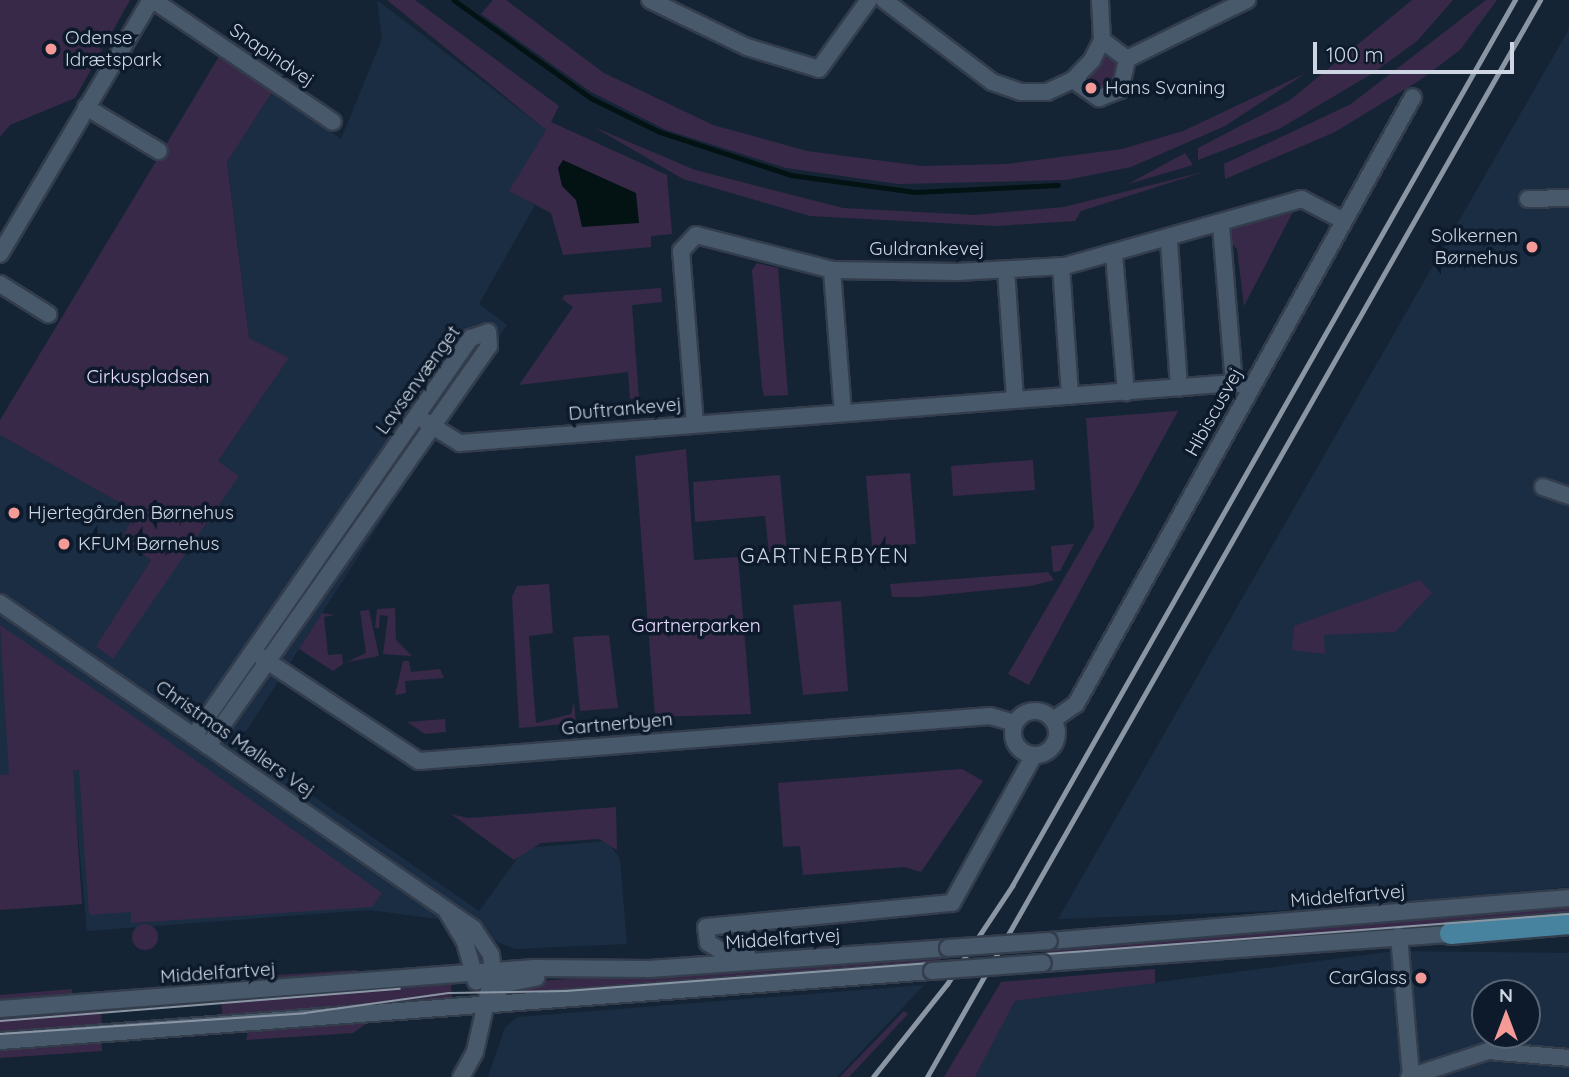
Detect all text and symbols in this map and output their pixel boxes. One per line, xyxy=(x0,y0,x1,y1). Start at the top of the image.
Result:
street label: Snapindvej xyxy=(225,18,319,92)
place label: Odense Idrætspark xyxy=(65,27,162,71)
scale bar xyxy=(1317,28,1518,72)
marker: Odense Idrætspark xyxy=(43,41,59,57)
text: 100 m xyxy=(1326,41,1384,67)
place label: Hans Svaning xyxy=(1105,77,1225,99)
marker: Hans Svaning xyxy=(1083,80,1099,96)
place label: Solkernen Børnehus xyxy=(1431,225,1518,269)
street label: Guldrankevej xyxy=(869,238,985,260)
marker: Solkernen Børnehus xyxy=(1524,239,1540,255)
street label: Lavsenvænget xyxy=(371,321,465,439)
street label: Hibiscusvej xyxy=(1180,364,1248,460)
park label: Cirkuspladsen xyxy=(86,366,210,388)
street label: Duftrankevej xyxy=(567,393,683,425)
place label: Hjertegården Børnehus xyxy=(28,502,234,524)
marker: Hjertegården Børnehus xyxy=(6,505,22,521)
place label: KFUM Børnehus xyxy=(78,533,219,555)
marker: KFUM Børnehus xyxy=(56,536,72,552)
district label: GARTNERBYEN xyxy=(741,542,909,568)
park label: Gartnerparken xyxy=(631,615,761,637)
street label: Christmas Møllers Vej xyxy=(151,676,319,802)
street label: Gartnerbyen xyxy=(560,708,674,740)
street label: Middelfartvej xyxy=(1289,880,1407,912)
street label: Middelfartvej xyxy=(724,924,842,954)
street label: Middelfartvej xyxy=(159,958,277,988)
place label: CarGlass xyxy=(1329,967,1407,989)
marker: CarGlass xyxy=(1413,970,1429,986)
north arrow xyxy=(1471,979,1541,1049)
text: N xyxy=(1499,983,1513,1007)

